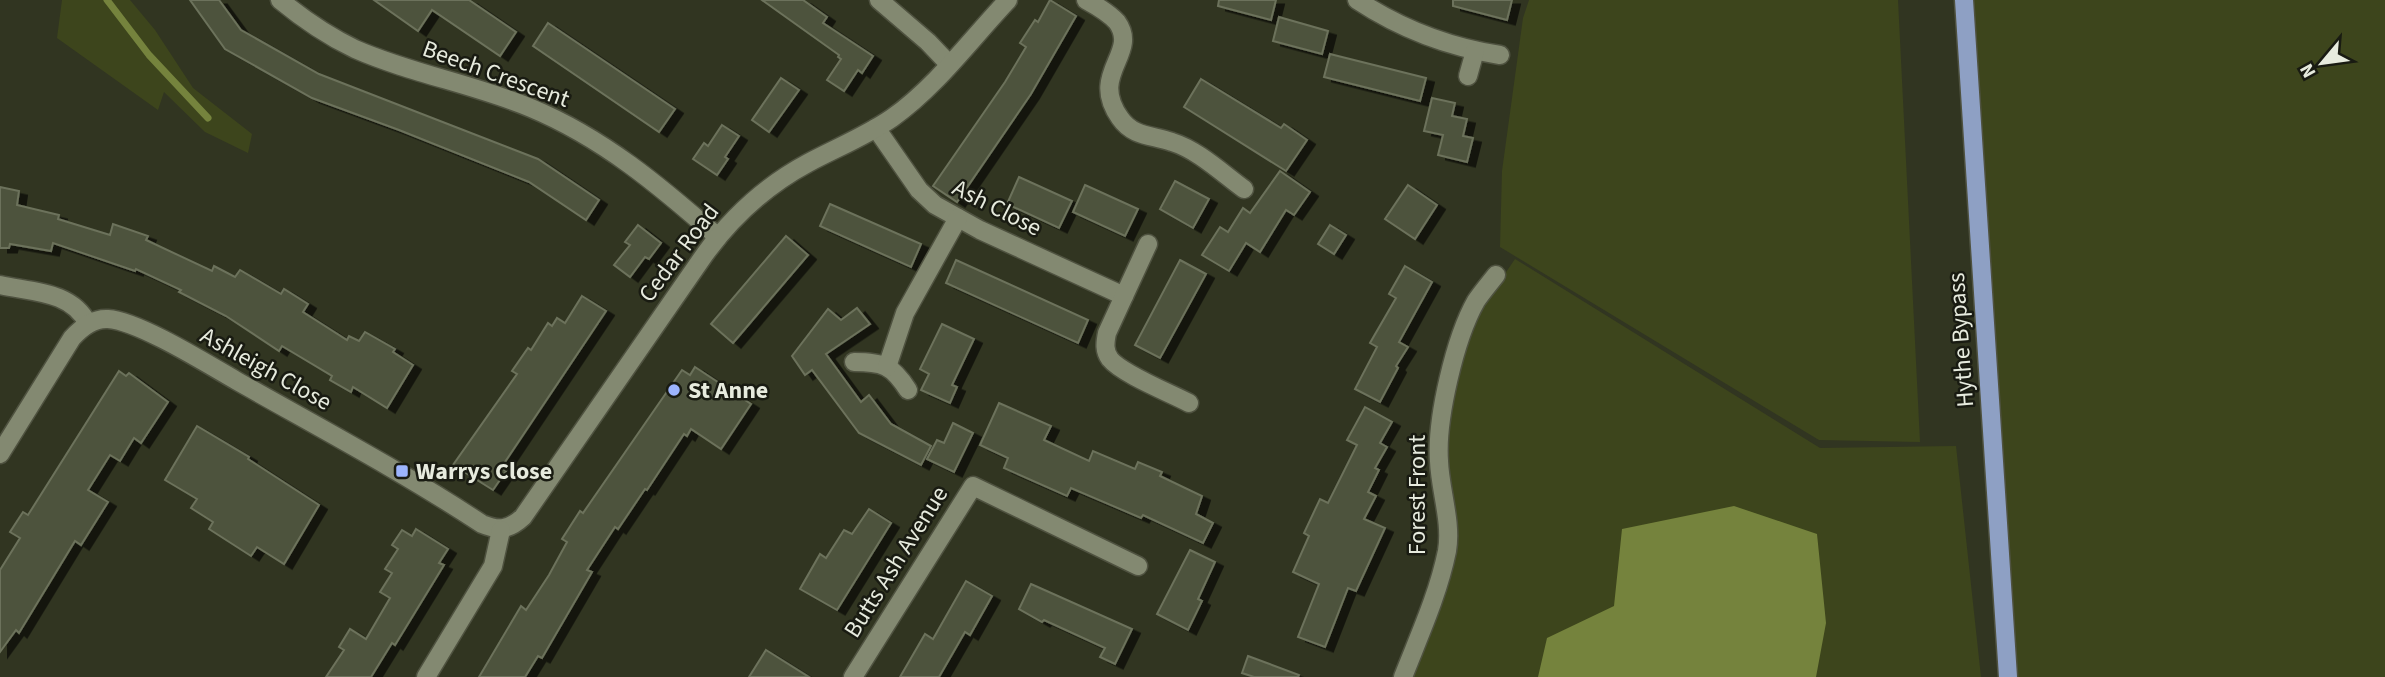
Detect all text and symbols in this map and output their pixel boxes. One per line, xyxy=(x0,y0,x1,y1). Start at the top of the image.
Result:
north arrow xyxy=(2287,28,2357,98)
street label: Beech Crescent xyxy=(418,31,574,117)
text: N xyxy=(2294,58,2323,83)
street label: Ash Close xyxy=(946,171,1048,245)
street label: Cedar Road xyxy=(630,196,728,310)
street label: Hythe Bypass xyxy=(1939,271,1983,409)
street label: Ashleigh Close xyxy=(194,318,338,420)
place label: St Anne xyxy=(688,373,768,408)
marker: St Anne xyxy=(666,382,682,398)
street label: Forest Front xyxy=(1400,435,1435,555)
place label: Warrys Close xyxy=(416,454,552,489)
marker: Warrys Close xyxy=(394,463,410,479)
street label: Butts Ash Avenue xyxy=(835,479,957,645)

